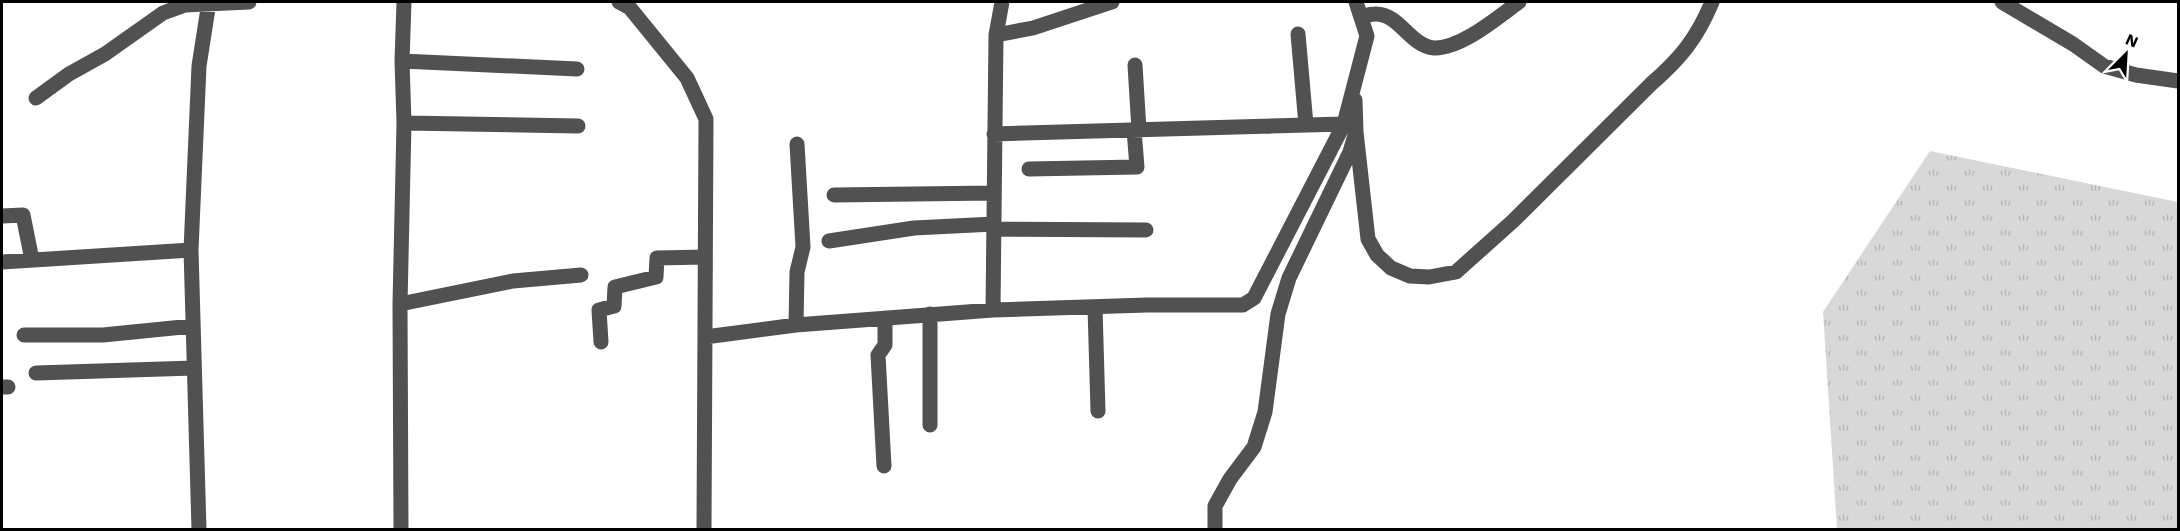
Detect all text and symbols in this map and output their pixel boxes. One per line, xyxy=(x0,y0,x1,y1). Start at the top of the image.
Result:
north arrow xyxy=(2096,24,2156,84)
text: N xyxy=(2123,30,2141,52)

